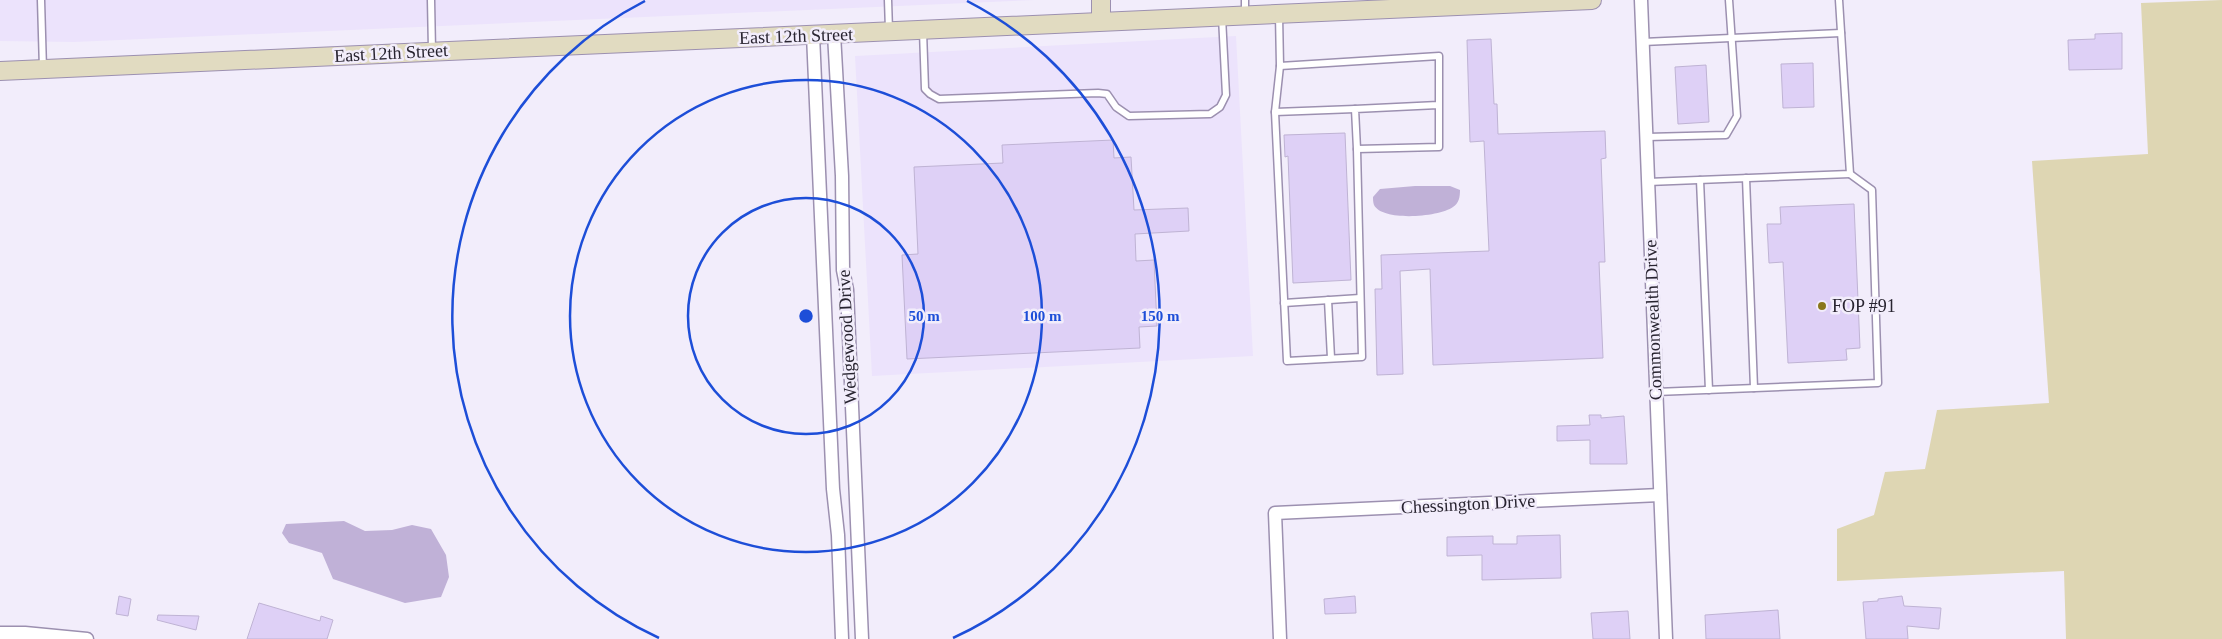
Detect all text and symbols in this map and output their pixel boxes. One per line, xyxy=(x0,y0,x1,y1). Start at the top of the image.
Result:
street label: East 12th Street xyxy=(739,24,853,48)
street label: East 12th Street xyxy=(334,40,448,66)
street label: Commonwealth Drive xyxy=(1640,239,1666,401)
street label: Wedgewood Drive xyxy=(833,269,861,405)
place label: FOP #91 xyxy=(1832,296,1896,316)
marker: FOP #91 xyxy=(1816,300,1828,312)
centre of rings xyxy=(797,307,815,325)
text: 50 m xyxy=(908,308,940,324)
text: 100 m xyxy=(1023,308,1062,324)
text: 150 m xyxy=(1141,308,1180,324)
street label: Chessington Drive xyxy=(1400,490,1536,518)

